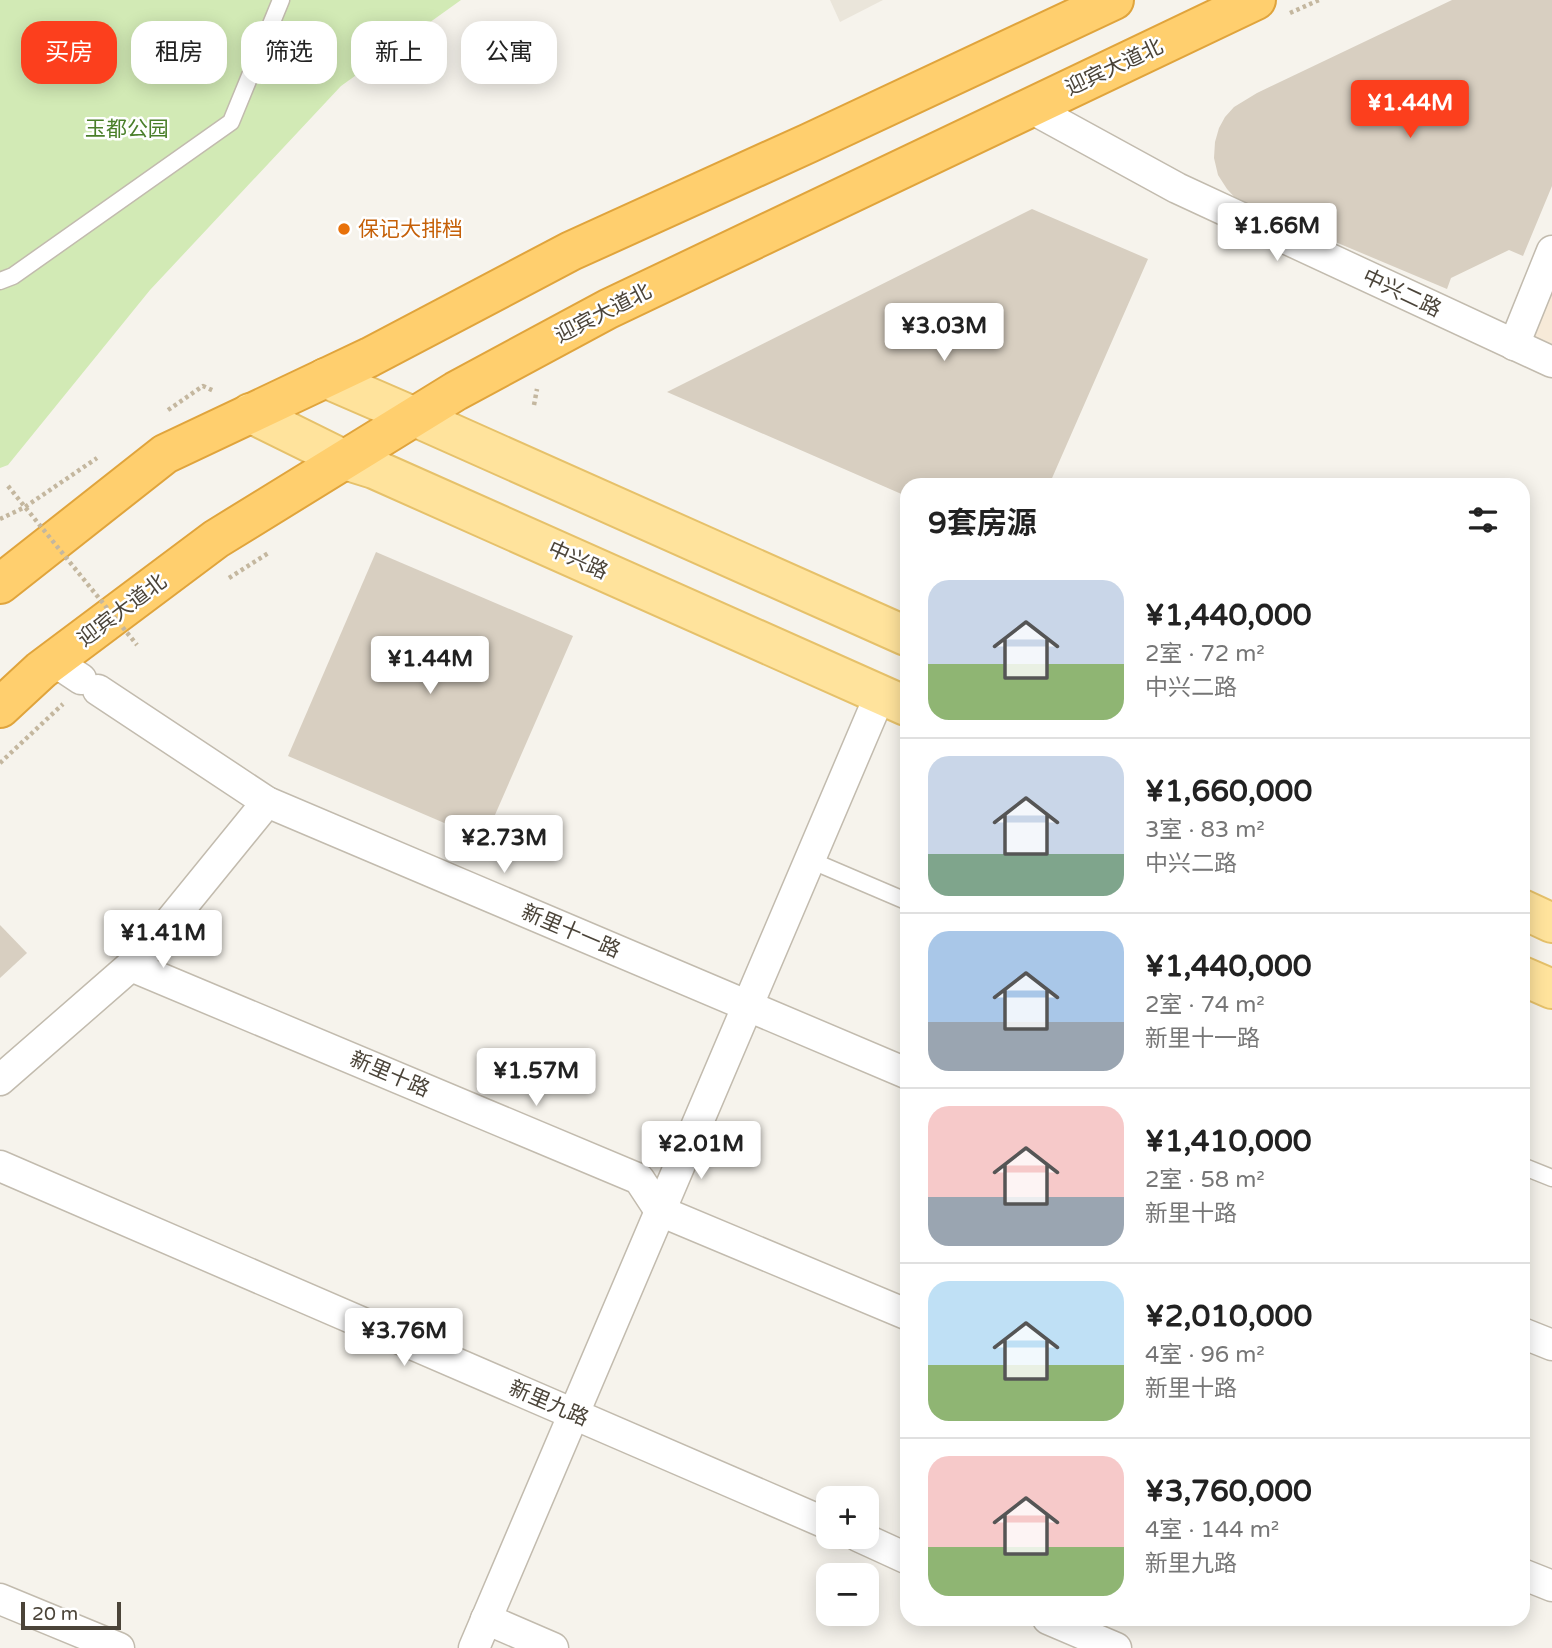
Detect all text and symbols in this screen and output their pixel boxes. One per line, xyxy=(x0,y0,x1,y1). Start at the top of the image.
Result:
chip: 买房 xyxy=(21,21,117,84)
chip: 租房 xyxy=(131,21,227,84)
chip: 筛选 xyxy=(241,21,337,84)
chip: 新上 xyxy=(351,21,447,84)
chip: 公寓 xyxy=(461,21,557,84)
street label: 迎宾大道北 xyxy=(1061,34,1167,101)
pin: ¥1.44M xyxy=(1353,80,1467,140)
text: ¥1.44M xyxy=(1367,89,1453,117)
park label: 玉都公园 xyxy=(85,117,169,142)
pin: ¥1.66M xyxy=(1220,204,1334,263)
text: ¥1.66M xyxy=(1234,212,1320,240)
place label: 保记大排档 xyxy=(358,217,463,242)
marker: 保记大排档 xyxy=(336,221,352,237)
street label: 中兴二路 xyxy=(1358,264,1445,323)
street label: 迎宾大道北 xyxy=(551,278,656,348)
pin: ¥3.03M xyxy=(887,304,1001,363)
text: ¥3.03M xyxy=(901,312,987,340)
icon: filters xyxy=(1464,501,1502,539)
text: 9套房源 xyxy=(928,505,1037,542)
street label: 中兴路 xyxy=(544,536,612,585)
street label: 迎宾大道北 xyxy=(73,569,172,652)
text: ¥1,440,000 xyxy=(1145,597,1312,634)
icon: home xyxy=(984,608,1068,692)
pin: ¥1.44M xyxy=(373,636,487,696)
text: 2室 · 72 m² xyxy=(1145,640,1265,668)
text: ¥1.44M xyxy=(387,645,473,673)
text: 中兴二路 xyxy=(1145,674,1237,702)
text: ¥1,660,000 xyxy=(1145,773,1312,810)
icon: home xyxy=(984,784,1068,868)
pin: ¥2.73M xyxy=(447,816,561,875)
text: 3室 · 83 m² xyxy=(1145,816,1265,844)
text: ¥2.73M xyxy=(461,824,547,852)
text: 中兴二路 xyxy=(1145,850,1237,878)
street label: 新里十一路 xyxy=(518,899,624,963)
pin: ¥1.41M xyxy=(106,911,220,970)
text: ¥1.41M xyxy=(120,919,206,947)
text: ¥1,440,000 xyxy=(1145,948,1312,985)
icon: home xyxy=(984,959,1068,1043)
text: 2室 · 74 m² xyxy=(1145,991,1265,1019)
text: 新里十一路 xyxy=(1145,1025,1260,1053)
street label: 新里十路 xyxy=(346,1047,433,1102)
pin: ¥1.57M xyxy=(479,1048,593,1108)
text: ¥1.57M xyxy=(493,1057,579,1085)
pin: ¥2.01M xyxy=(644,1122,758,1181)
text: ¥1,410,000 xyxy=(1145,1123,1312,1160)
text: ¥2.01M xyxy=(658,1130,744,1158)
icon: home xyxy=(984,1134,1068,1218)
text: 2室 · 58 m² xyxy=(1145,1166,1265,1194)
text: 新里十路 xyxy=(1145,1200,1237,1228)
text: ¥2,010,000 xyxy=(1145,1298,1312,1335)
pin: ¥3.76M xyxy=(347,1308,461,1368)
icon: home xyxy=(984,1309,1068,1393)
text: ¥3.76M xyxy=(361,1317,447,1345)
text: 4室 · 96 m² xyxy=(1145,1341,1265,1369)
text: 新里十路 xyxy=(1145,1375,1237,1403)
street label: 新里九路 xyxy=(505,1376,592,1431)
text: ¥3,760,000 xyxy=(1145,1473,1312,1510)
icon: home xyxy=(984,1484,1068,1568)
map controls xyxy=(816,1486,879,1626)
button: + xyxy=(816,1486,879,1549)
text: 4室 · 144 m² xyxy=(1145,1516,1279,1544)
text: 新里九路 xyxy=(1145,1550,1237,1578)
button: − xyxy=(816,1563,879,1626)
scale bar xyxy=(21,1599,121,1631)
text: 20 m xyxy=(32,1603,78,1625)

